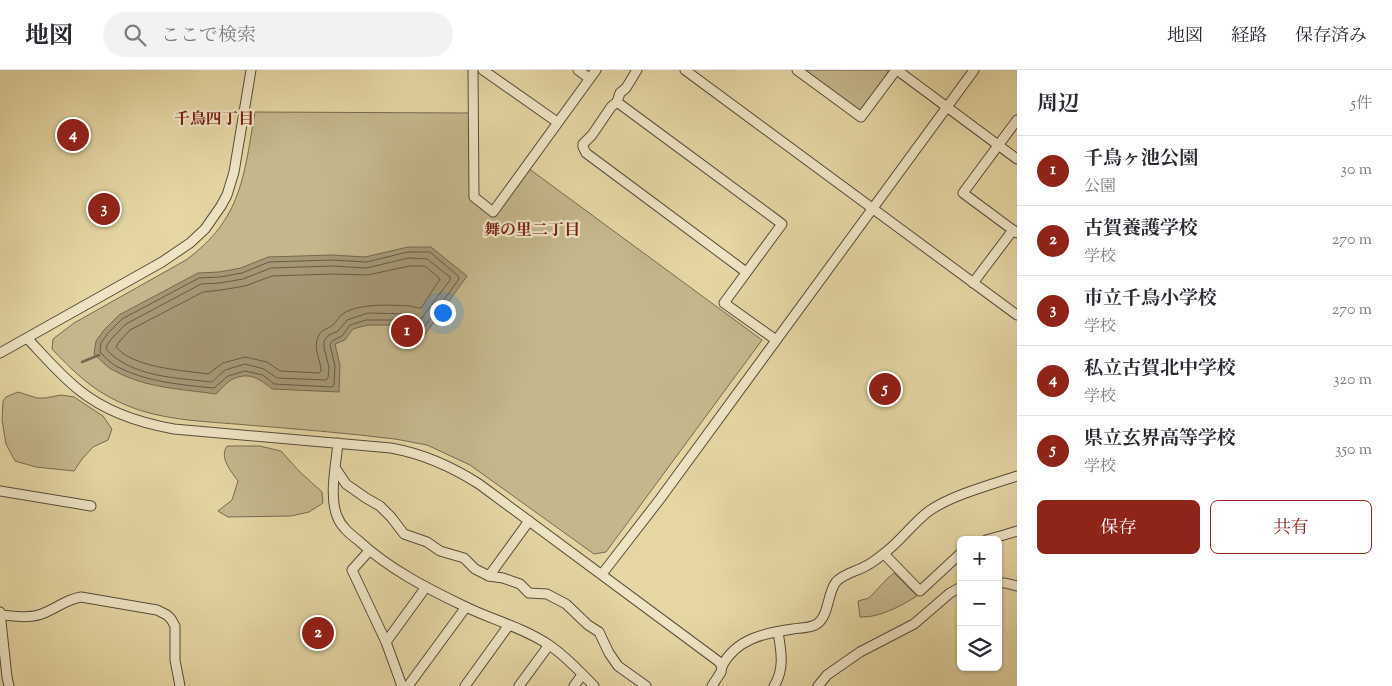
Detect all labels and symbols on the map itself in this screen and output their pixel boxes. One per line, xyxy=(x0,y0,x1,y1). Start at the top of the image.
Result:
district label: 千鳥四丁目 xyxy=(174,109,254,132)
pin: 4 xyxy=(57,116,89,154)
pin: 3 xyxy=(88,190,120,228)
district label: 舞の里二丁目 xyxy=(484,220,580,243)
your location xyxy=(430,300,456,326)
pin: 1 xyxy=(391,312,423,350)
pin: 5 xyxy=(869,370,901,408)
pin: 2 xyxy=(302,614,334,652)

